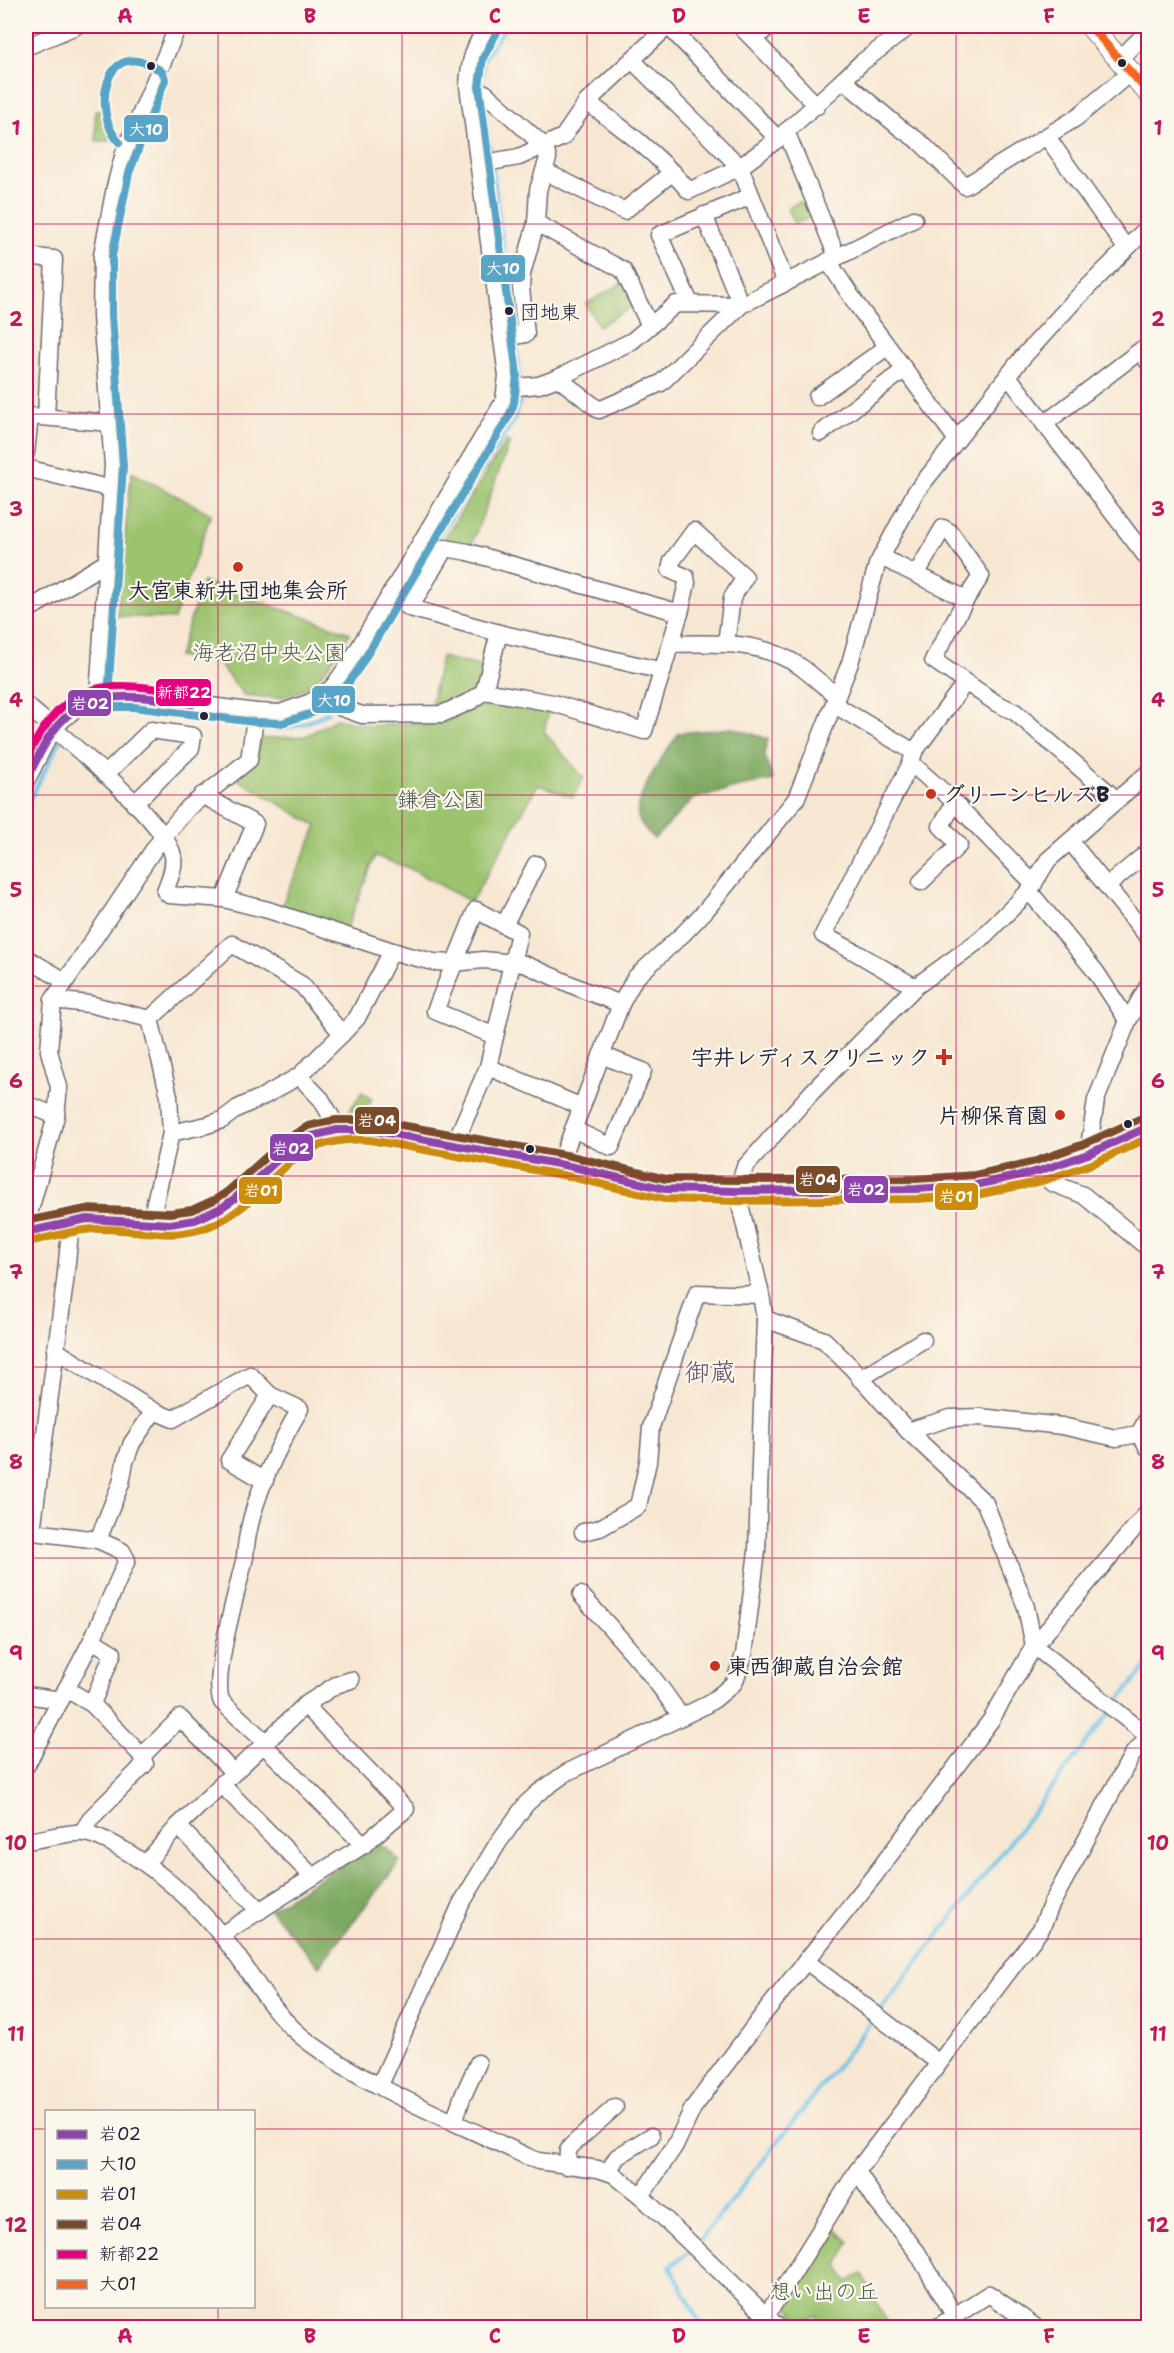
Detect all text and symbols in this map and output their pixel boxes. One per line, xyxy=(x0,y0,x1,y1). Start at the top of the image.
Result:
text: A xyxy=(117,3,133,29)
text: B xyxy=(304,3,316,29)
text: C xyxy=(489,3,501,29)
text: D xyxy=(672,3,686,29)
text: E xyxy=(857,3,871,29)
text: F xyxy=(1043,3,1055,29)
unlabelled marker xyxy=(1116,57,1128,69)
unlabelled marker xyxy=(145,60,157,72)
line badge: 大10 xyxy=(123,114,169,143)
text: 1 xyxy=(11,115,21,141)
text: 1 xyxy=(1153,115,1163,141)
text: 大10 xyxy=(129,119,163,140)
line badge: 大10 xyxy=(480,254,526,283)
text: 大10 xyxy=(486,258,520,279)
place label: 団地東 xyxy=(520,299,580,325)
marker: 団地東 xyxy=(503,305,515,317)
text: 2 xyxy=(9,306,23,332)
text: 2 xyxy=(1151,306,1165,332)
text: 3 xyxy=(9,496,23,522)
text: 3 xyxy=(1151,496,1165,522)
marker: 大宮東新井団地集会所 xyxy=(231,560,245,574)
place label: 大宮東新井団地集会所 xyxy=(128,576,348,605)
park label: 海老沼中央公園 xyxy=(192,638,346,667)
line badge: 新都22 xyxy=(155,678,212,707)
text: 新都22 xyxy=(157,682,211,703)
line badge: 大10 xyxy=(311,685,356,714)
text: 4 xyxy=(9,687,23,713)
text: 4 xyxy=(1151,687,1165,713)
line badge: 岩02 xyxy=(67,689,112,717)
text: 大10 xyxy=(317,690,351,711)
text: 岩02 xyxy=(71,693,109,714)
unlabelled marker xyxy=(198,710,210,722)
place label: グリーンヒルズB xyxy=(943,780,1110,809)
park label: 鎌倉公園 xyxy=(397,785,485,814)
marker: グリーンヒルズB xyxy=(924,787,938,801)
text: 5 xyxy=(10,877,22,903)
text: 5 xyxy=(1152,877,1164,903)
place label: 宇井レディスクリニック xyxy=(691,1043,930,1072)
marker: 宇井レディスクリニック xyxy=(935,1048,953,1066)
text: 6 xyxy=(9,1068,23,1094)
text: 6 xyxy=(1151,1068,1165,1094)
place label: 片柳保育園 xyxy=(938,1101,1048,1130)
line badge: 岩04 xyxy=(354,1106,400,1135)
marker: 片柳保育園 xyxy=(1053,1108,1067,1122)
text: 岩04 xyxy=(358,1110,396,1131)
unlabelled marker xyxy=(1122,1118,1134,1130)
line badge: 岩02 xyxy=(269,1133,314,1162)
text: 岩02 xyxy=(272,1138,310,1159)
unlabelled marker xyxy=(524,1143,536,1155)
line badge: 岩04 xyxy=(795,1165,841,1194)
text: 岩04 xyxy=(799,1169,837,1190)
line badge: 岩02 xyxy=(843,1175,889,1204)
line badge: 岩01 xyxy=(238,1176,283,1205)
text: 岩02 xyxy=(847,1179,885,1200)
text: 岩01 xyxy=(244,1180,278,1201)
line badge: 岩01 xyxy=(934,1182,979,1211)
text: 岩01 xyxy=(939,1186,973,1207)
text: 7 xyxy=(9,1259,23,1285)
text: 7 xyxy=(1151,1259,1165,1285)
district label: 御蔵 xyxy=(684,1354,736,1389)
text: 8 xyxy=(9,1449,23,1475)
text: 8 xyxy=(1151,1449,1165,1475)
text: 9 xyxy=(9,1640,23,1666)
text: 9 xyxy=(1151,1640,1165,1666)
place label: 東西御蔵自治会館 xyxy=(727,1652,903,1681)
marker: 東西御蔵自治会館 xyxy=(708,1659,722,1673)
text: 10 xyxy=(5,1830,27,1856)
text: 10 xyxy=(1147,1830,1169,1856)
text: 11 xyxy=(7,2021,25,2047)
text: 11 xyxy=(1149,2021,1167,2047)
legend xyxy=(45,2110,255,2308)
text: 岩02 xyxy=(99,2122,141,2146)
text: 大10 xyxy=(99,2152,137,2176)
text: 岩01 xyxy=(99,2182,137,2206)
text: 12 xyxy=(5,2212,27,2238)
text: 岩04 xyxy=(99,2212,142,2236)
text: 12 xyxy=(1147,2212,1169,2238)
text: 新都22 xyxy=(99,2242,159,2266)
text: 大01 xyxy=(99,2272,137,2296)
park label: 想い出の丘 xyxy=(769,2277,879,2306)
text: A xyxy=(117,2323,133,2349)
text: B xyxy=(304,2323,316,2349)
text: C xyxy=(489,2323,501,2349)
text: D xyxy=(672,2323,686,2349)
text: E xyxy=(857,2323,871,2349)
text: F xyxy=(1043,2323,1055,2349)

